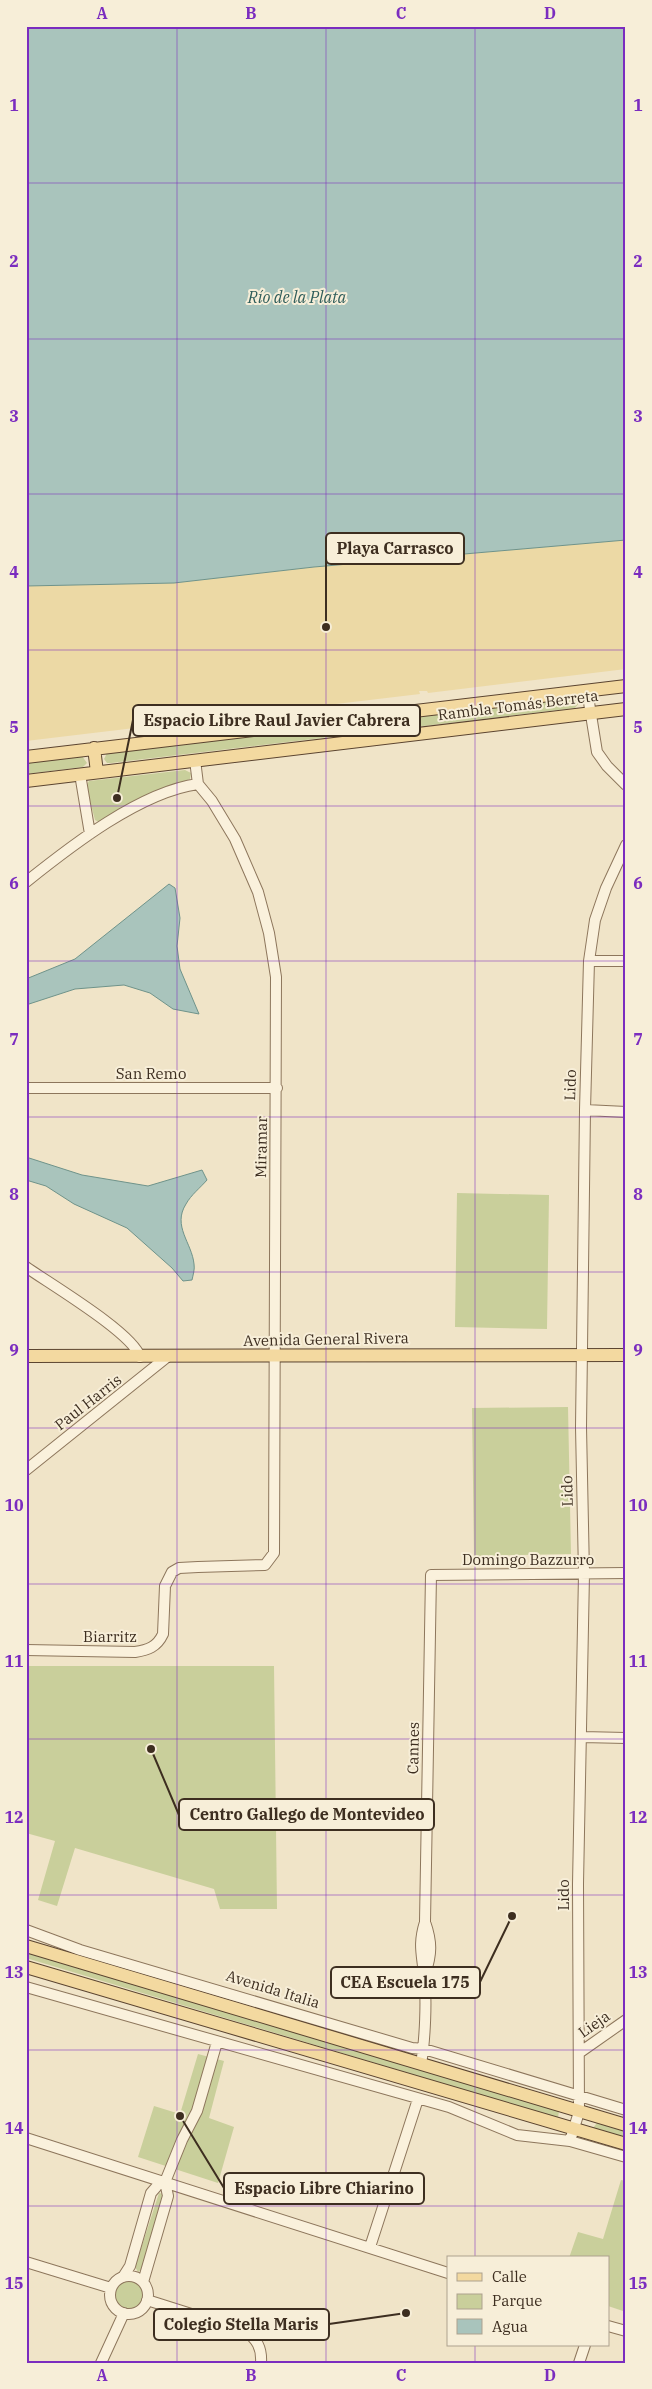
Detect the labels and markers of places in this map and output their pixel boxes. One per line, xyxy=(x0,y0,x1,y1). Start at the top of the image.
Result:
callout: Playa Carrasco xyxy=(326,533,464,564)
callout: Espacio Libre Raul Javier Cabrera xyxy=(133,705,420,736)
callout: Centro Gallego de Montevideo xyxy=(179,1799,434,1830)
callout: CEA Escuela 175 xyxy=(331,1967,480,1998)
callout: Espacio Libre Chiarino xyxy=(224,2173,424,2204)
callout: Colegio Stella Maris xyxy=(154,2309,329,2340)

